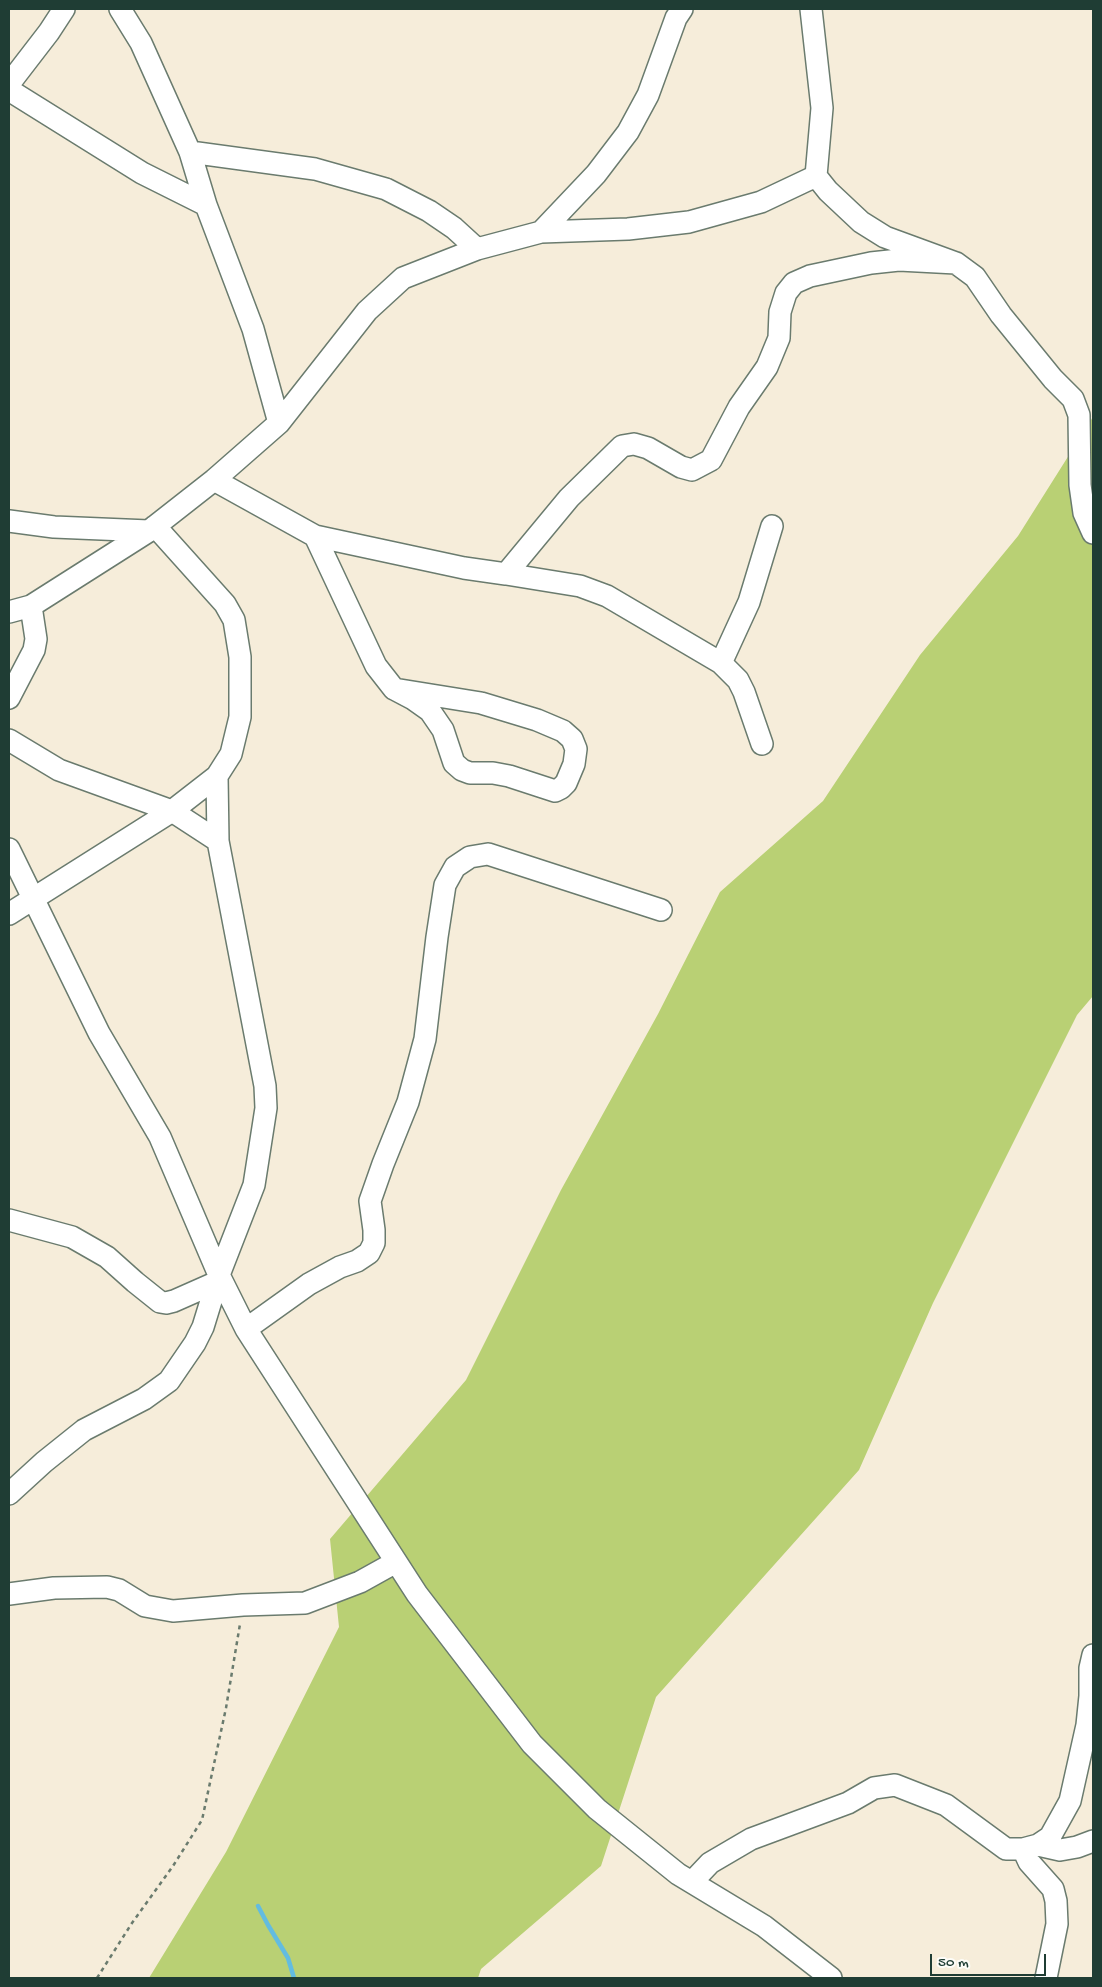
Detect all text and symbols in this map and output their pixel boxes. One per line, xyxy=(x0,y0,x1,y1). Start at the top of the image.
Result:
scale bar xyxy=(932,1944,1048,1976)
text: 50 m xyxy=(938,1954,969,1972)

